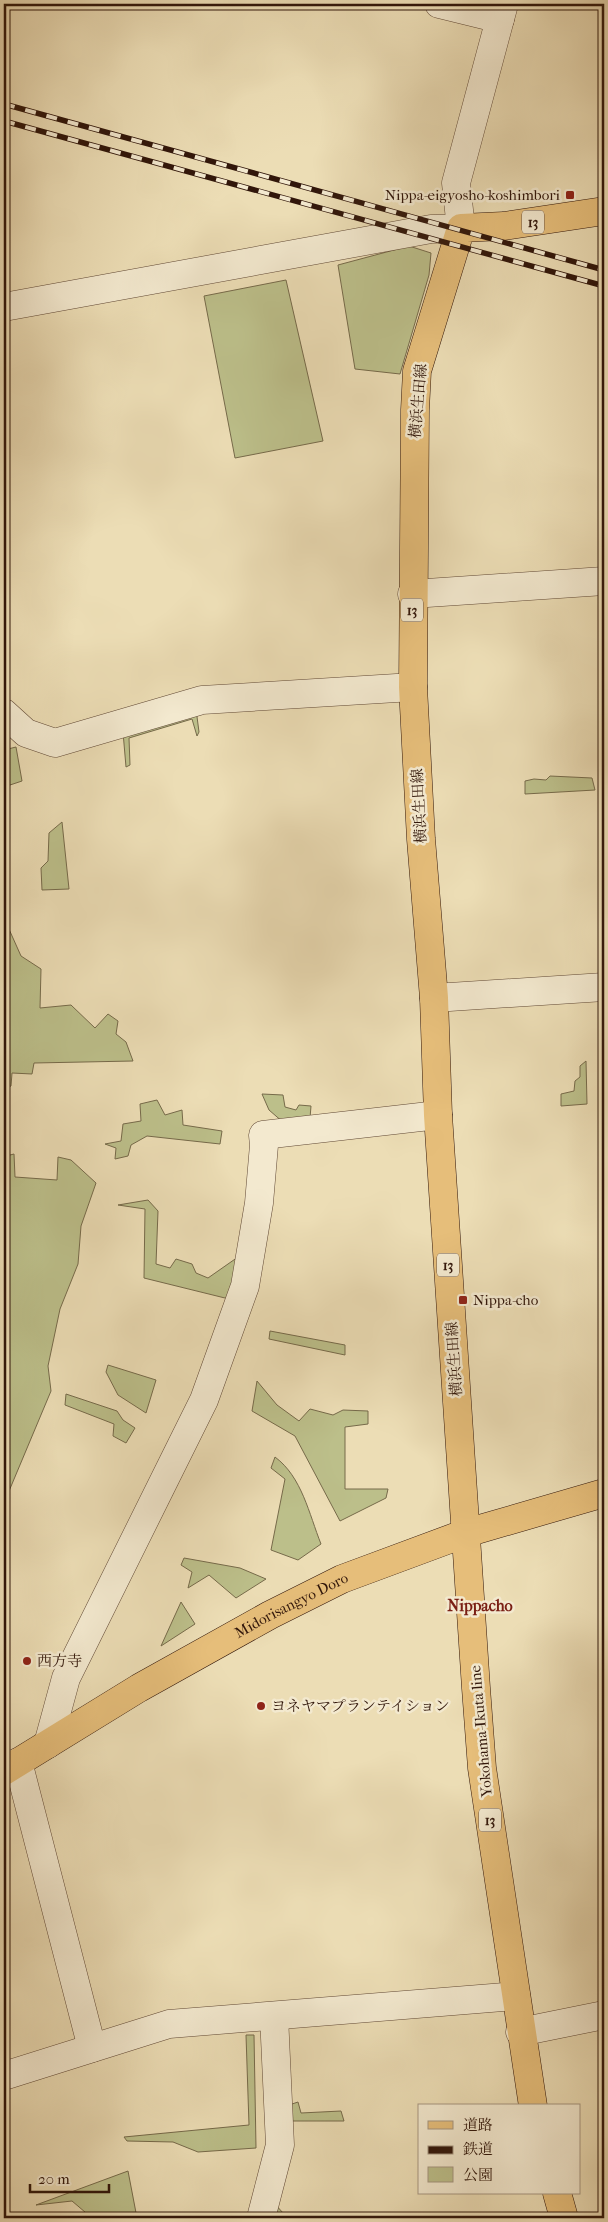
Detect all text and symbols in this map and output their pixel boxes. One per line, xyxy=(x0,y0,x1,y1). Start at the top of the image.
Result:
place label: Nippa-eigyosho-koshimbori xyxy=(385,186,561,204)
marker: Nippa-eigyosho-koshimbori xyxy=(564,189,576,201)
road number: 13 xyxy=(522,210,544,233)
street label: 横浜生田線 xyxy=(406,363,430,439)
road number: 13 xyxy=(401,598,423,622)
street label: 横浜生田線 xyxy=(408,768,430,844)
road number: 13 xyxy=(437,1254,459,1276)
place label: Nippa-cho xyxy=(473,1291,539,1309)
marker: Nippa-cho xyxy=(457,1294,469,1306)
street label: 横浜生田線 xyxy=(442,1321,466,1397)
street label: Midorisangyo Doro xyxy=(231,1568,351,1642)
district label: Nippacho xyxy=(447,1596,513,1616)
place label: 西方寺 xyxy=(37,1652,82,1670)
marker: 西方寺 xyxy=(21,1655,33,1667)
street label: Yokohama-Ikuta line xyxy=(466,1664,496,1799)
place label: ヨネヤマプランテイション xyxy=(271,1697,450,1715)
marker: ヨネヤマプランテイション xyxy=(255,1700,267,1712)
road number: 13 xyxy=(479,1808,501,1832)
legend xyxy=(418,2104,580,2194)
text: 道路 xyxy=(463,2116,493,2134)
text: 鉄道 xyxy=(463,2140,493,2158)
scale bar xyxy=(30,2162,109,2194)
text: 公園 xyxy=(463,2166,493,2184)
text: 20 m xyxy=(38,2170,70,2188)

